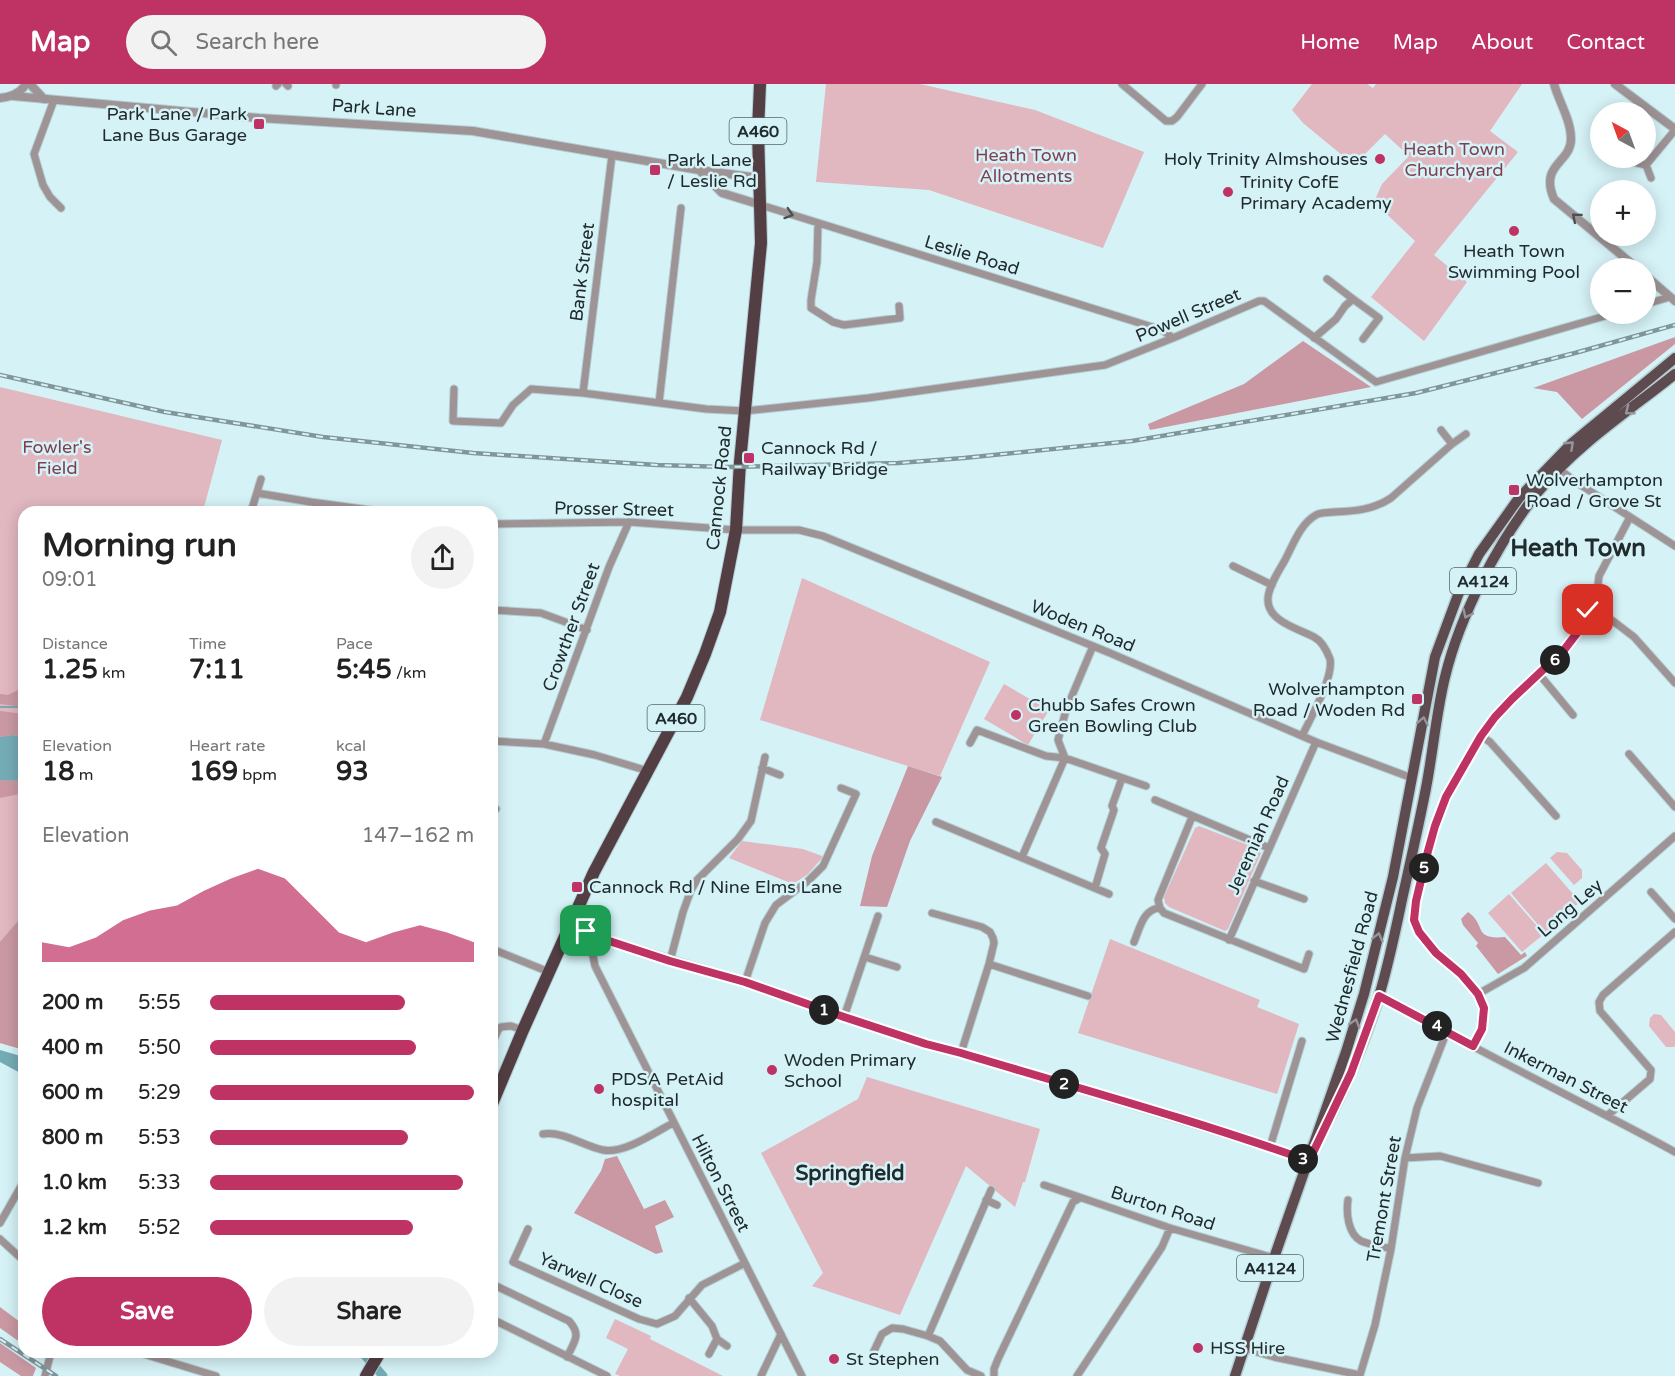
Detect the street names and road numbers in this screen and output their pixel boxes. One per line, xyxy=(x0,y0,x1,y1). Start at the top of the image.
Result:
street label: Park Lane xyxy=(331,94,417,122)
road number: A460 xyxy=(730,118,786,144)
street label: Bank Street xyxy=(565,221,599,323)
street label: Leslie Road xyxy=(922,230,1022,280)
street label: Powell Street xyxy=(1132,283,1244,347)
street label: Cannock Road xyxy=(702,425,736,551)
street label: Prosser Street xyxy=(554,497,674,521)
street label: Crowther Street xyxy=(537,559,605,694)
road number: A4124 xyxy=(1450,568,1516,594)
street label: Woden Road xyxy=(1028,595,1138,657)
road number: A460 xyxy=(648,705,704,731)
street label: Jeremiah Road xyxy=(1222,772,1294,898)
street label: Long Ley xyxy=(1533,874,1607,942)
street label: Wednesfield Road xyxy=(1321,889,1383,1045)
street label: Inkerman Street xyxy=(1500,1036,1632,1118)
street label: Hilton Street xyxy=(687,1130,755,1236)
street label: Tremont Street xyxy=(1362,1134,1406,1264)
street label: Burton Road xyxy=(1108,1181,1218,1235)
street label: Yarwell Close xyxy=(535,1247,647,1313)
road number: A4124 xyxy=(1237,1255,1303,1281)

